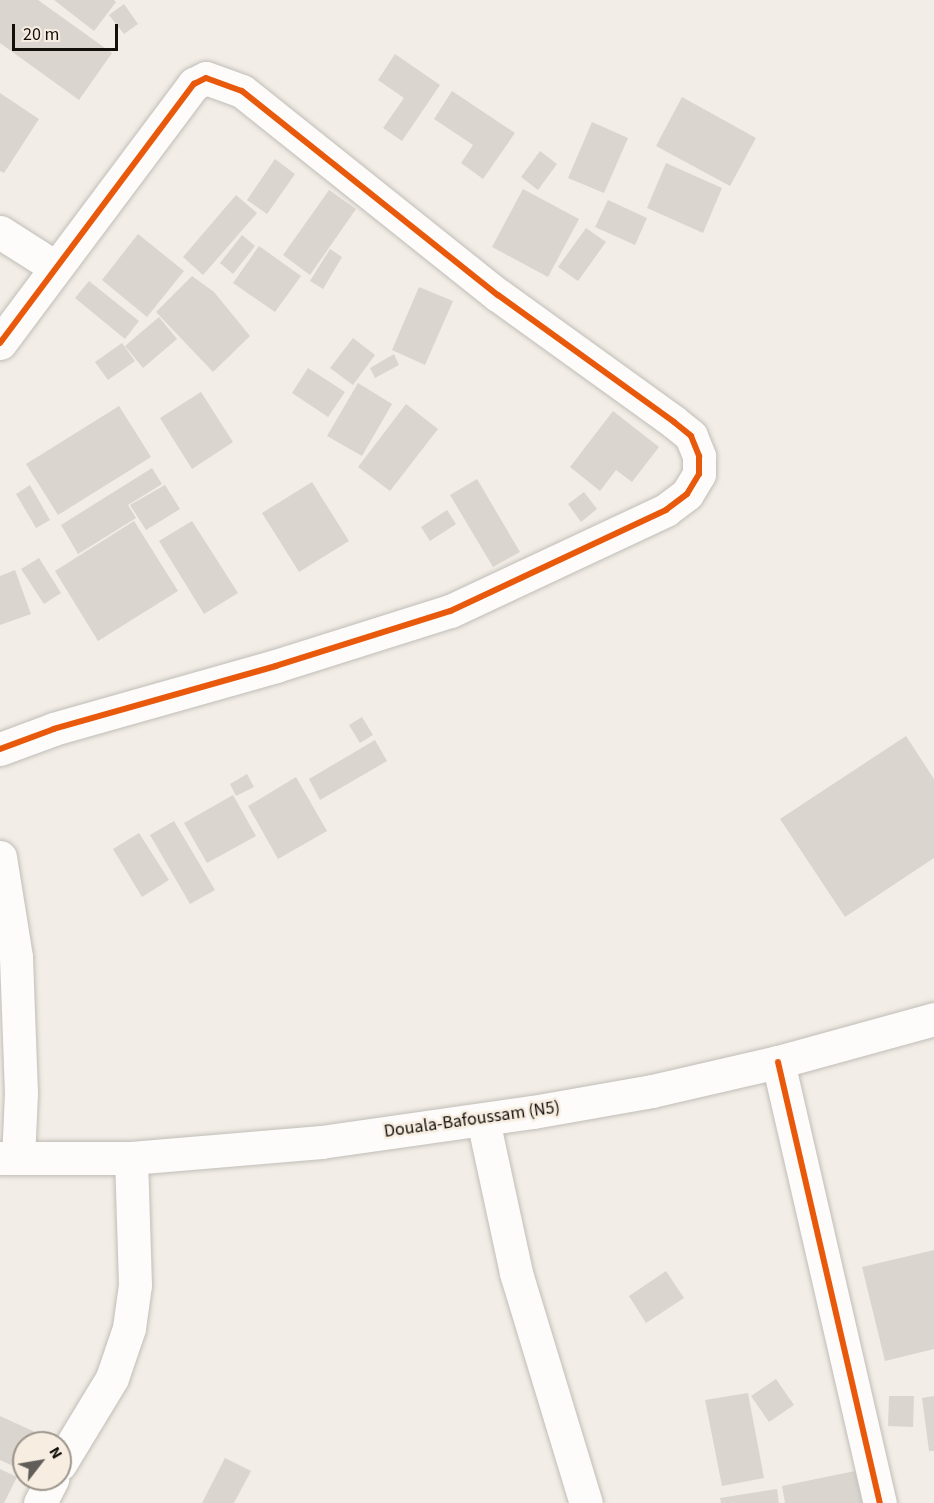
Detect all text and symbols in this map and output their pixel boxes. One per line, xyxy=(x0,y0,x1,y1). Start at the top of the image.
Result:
scale bar xyxy=(15,12,122,50)
text: 20 m xyxy=(23,22,59,47)
street label: Douala-Bafoussam (N5) xyxy=(383,1097,561,1143)
north arrow xyxy=(12,1431,72,1491)
text: N xyxy=(44,1443,68,1463)

